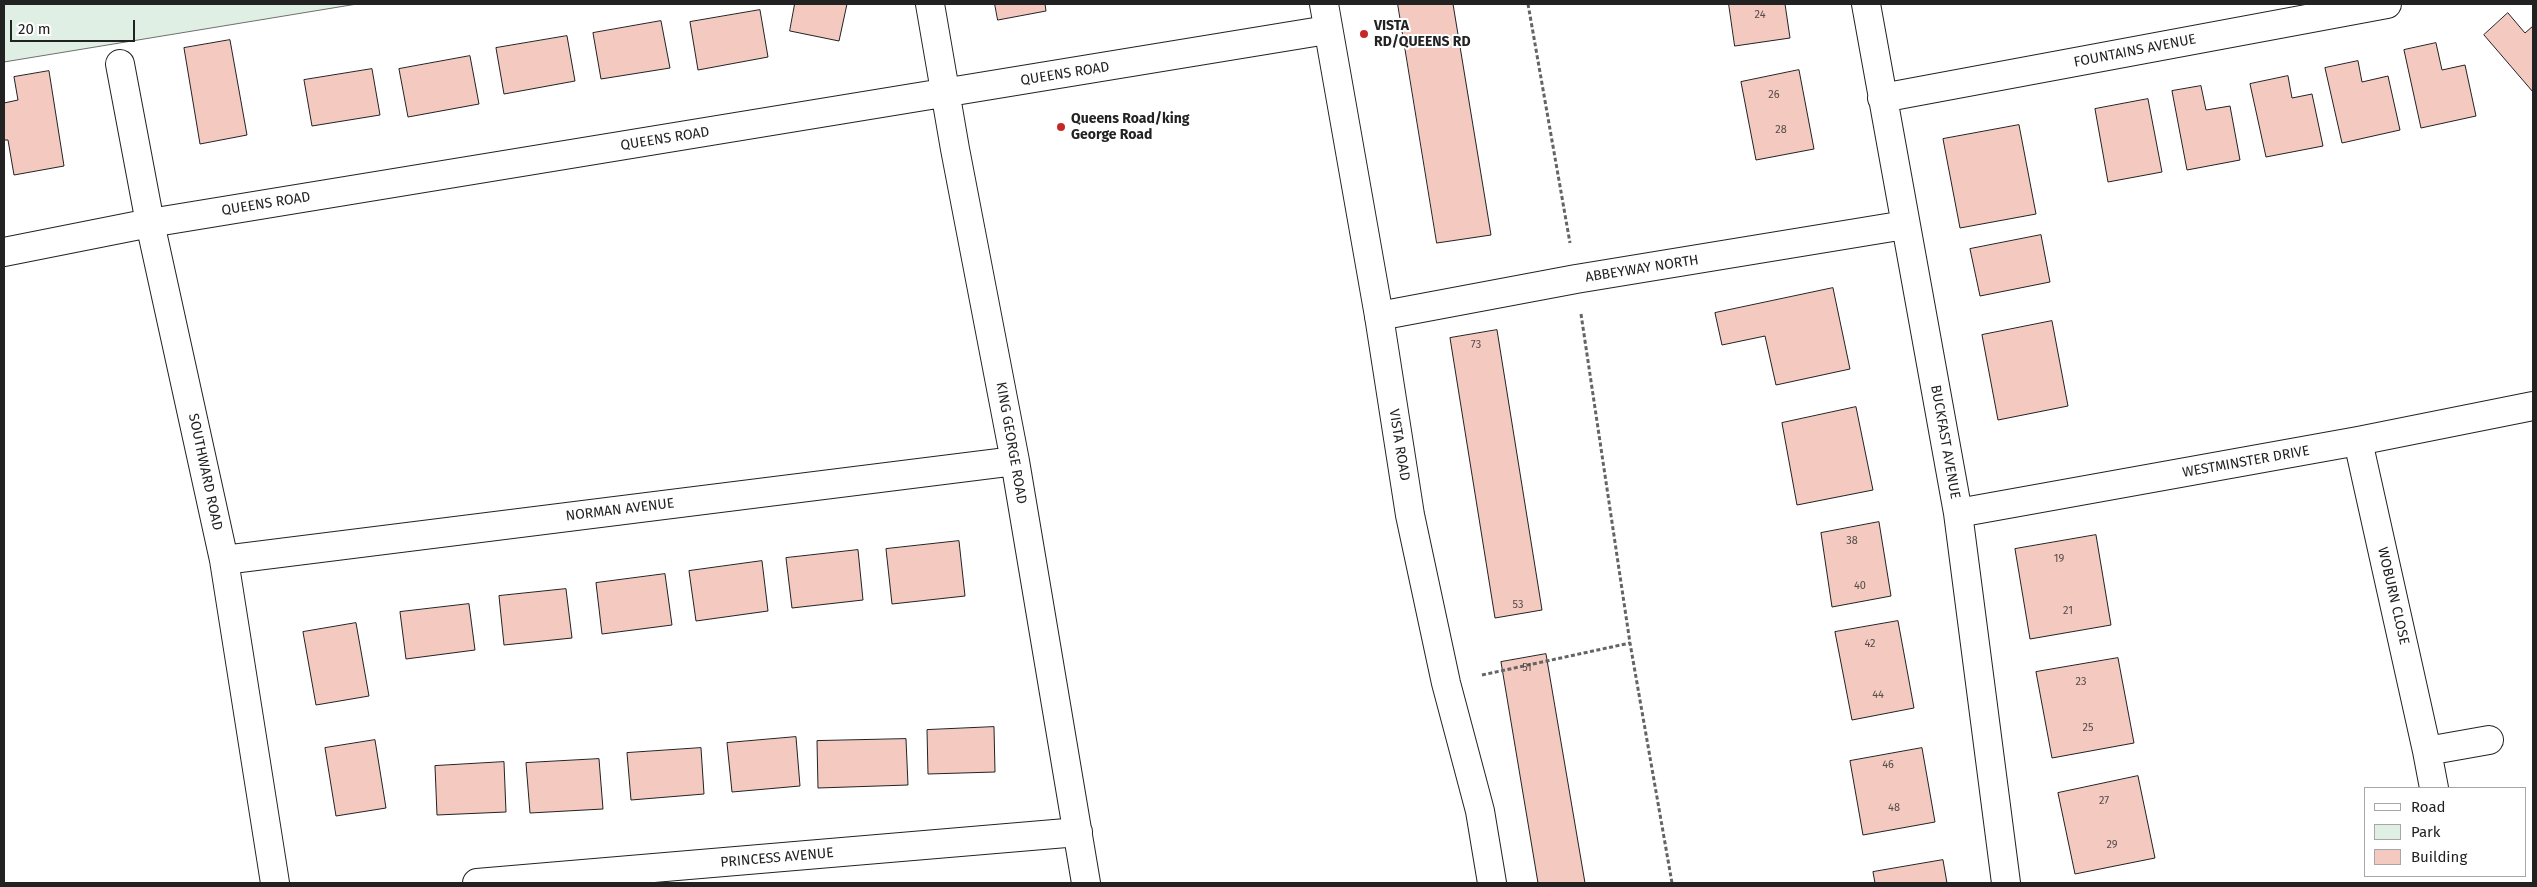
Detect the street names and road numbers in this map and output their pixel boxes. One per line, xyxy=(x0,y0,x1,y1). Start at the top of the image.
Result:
street label: FOUNTAINS AVENUE xyxy=(2072,31,2198,71)
street label: QUEENS ROAD xyxy=(1019,59,1111,89)
street label: QUEENS ROAD xyxy=(619,124,711,154)
street label: QUEENS ROAD xyxy=(220,189,312,219)
street label: ABBEYWAY NORTH xyxy=(1584,252,1700,286)
street label: KING GEORGE ROAD xyxy=(992,381,1030,505)
street label: BUCKFAST AVENUE xyxy=(1927,384,1963,500)
street label: VISTA ROAD xyxy=(1385,408,1413,482)
street label: SOUTHWARD ROAD xyxy=(184,412,226,532)
street label: WESTMINSTER DRIVE xyxy=(2181,443,2311,481)
street label: NORMAN AVENUE xyxy=(565,495,675,525)
street label: WOBURN CLOSE xyxy=(2374,546,2412,646)
street label: PRINCESS AVENUE xyxy=(720,845,834,871)

